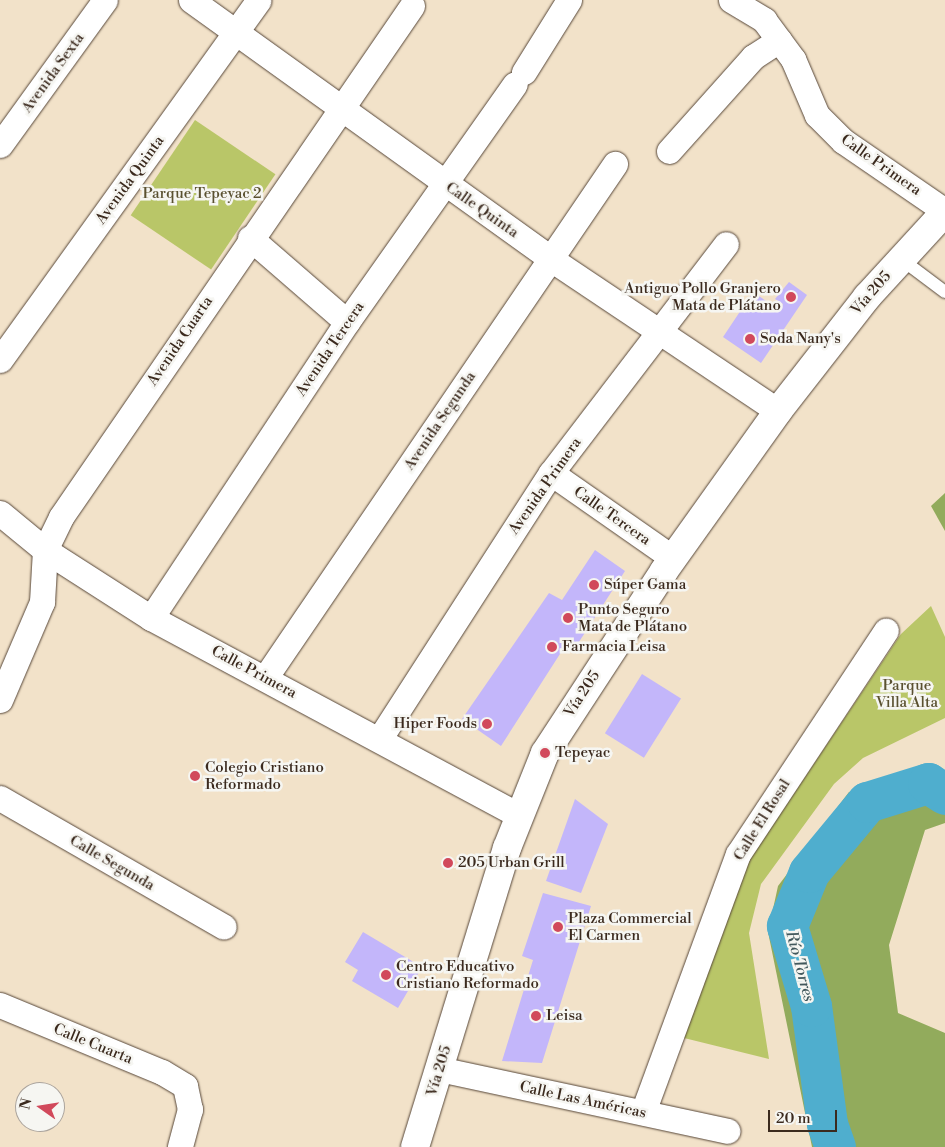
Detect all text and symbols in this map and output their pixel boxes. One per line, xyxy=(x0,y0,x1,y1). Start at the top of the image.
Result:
street label: Avenida Sexta xyxy=(18,30,88,116)
street label: Calle Primera xyxy=(837,131,925,199)
street label: Avenida Quinta xyxy=(92,132,168,228)
street label: Calle Quinta xyxy=(442,178,522,242)
park label: Parque Tepeyac 2 xyxy=(143,185,261,203)
street label: Vía 205 xyxy=(847,267,895,319)
place label: Antiguo Pollo Granjero Mata de Plátano xyxy=(624,279,781,314)
marker: Antiguo Pollo Granjero Mata de Plátano xyxy=(785,291,797,303)
street label: Avenida Cuarta xyxy=(143,293,217,389)
street label: Avenida Tercera xyxy=(292,298,368,400)
place label: Soda Nany's xyxy=(760,330,841,348)
marker: Soda Nany's xyxy=(744,333,756,345)
street label: Avenida Segunda xyxy=(400,368,480,474)
street label: Avenida Primera xyxy=(505,434,585,538)
street label: Calle Tercera xyxy=(570,483,654,549)
place label: Súper Gama xyxy=(604,576,686,594)
marker: Súper Gama xyxy=(588,579,600,591)
place label: Punto Seguro Mata de Plátano xyxy=(578,600,687,635)
marker: Punto Seguro Mata de Plátano xyxy=(562,612,574,624)
place label: Farmacia Leisa xyxy=(562,638,666,656)
marker: Farmacia Leisa xyxy=(546,641,558,653)
street label: Calle Primera xyxy=(208,642,300,702)
street label: Vía 205 xyxy=(560,667,604,721)
park label: Parque Villa Alta xyxy=(876,676,938,711)
place label: Hiper Foods xyxy=(393,715,477,733)
marker: Hiper Foods xyxy=(481,718,493,730)
place label: Tepeyac xyxy=(555,744,610,762)
marker: Tepeyac xyxy=(539,747,551,759)
place label: Colegio Cristiano Reformado xyxy=(205,758,324,793)
marker: Colegio Cristiano Reformado xyxy=(189,770,201,782)
street label: Calle El Rosal xyxy=(730,776,794,864)
street label: Calle Segunda xyxy=(66,831,158,895)
place label: 205 Urban Grill xyxy=(458,854,565,872)
marker: 205 Urban Grill xyxy=(442,857,454,869)
place label: Plaza Commercial El Carmen xyxy=(568,909,692,944)
marker: Plaza Commercial El Carmen xyxy=(552,921,564,933)
water label: Río Torres xyxy=(781,929,819,1003)
place label: Centro Educativo Cristiano Reformado xyxy=(396,957,539,992)
marker: Centro Educativo Cristiano Reformado xyxy=(380,969,392,981)
place label: Leisa xyxy=(546,1007,583,1025)
marker: Leisa xyxy=(530,1010,542,1022)
street label: Calle Cuarta xyxy=(51,1020,135,1068)
street label: Vía 205 xyxy=(423,1043,455,1099)
street label: Calle Las Américas xyxy=(518,1078,648,1122)
north arrow xyxy=(15,1082,65,1132)
text: N xyxy=(16,1096,36,1111)
scale bar xyxy=(770,1100,839,1132)
text: 20 m xyxy=(776,1109,811,1128)

